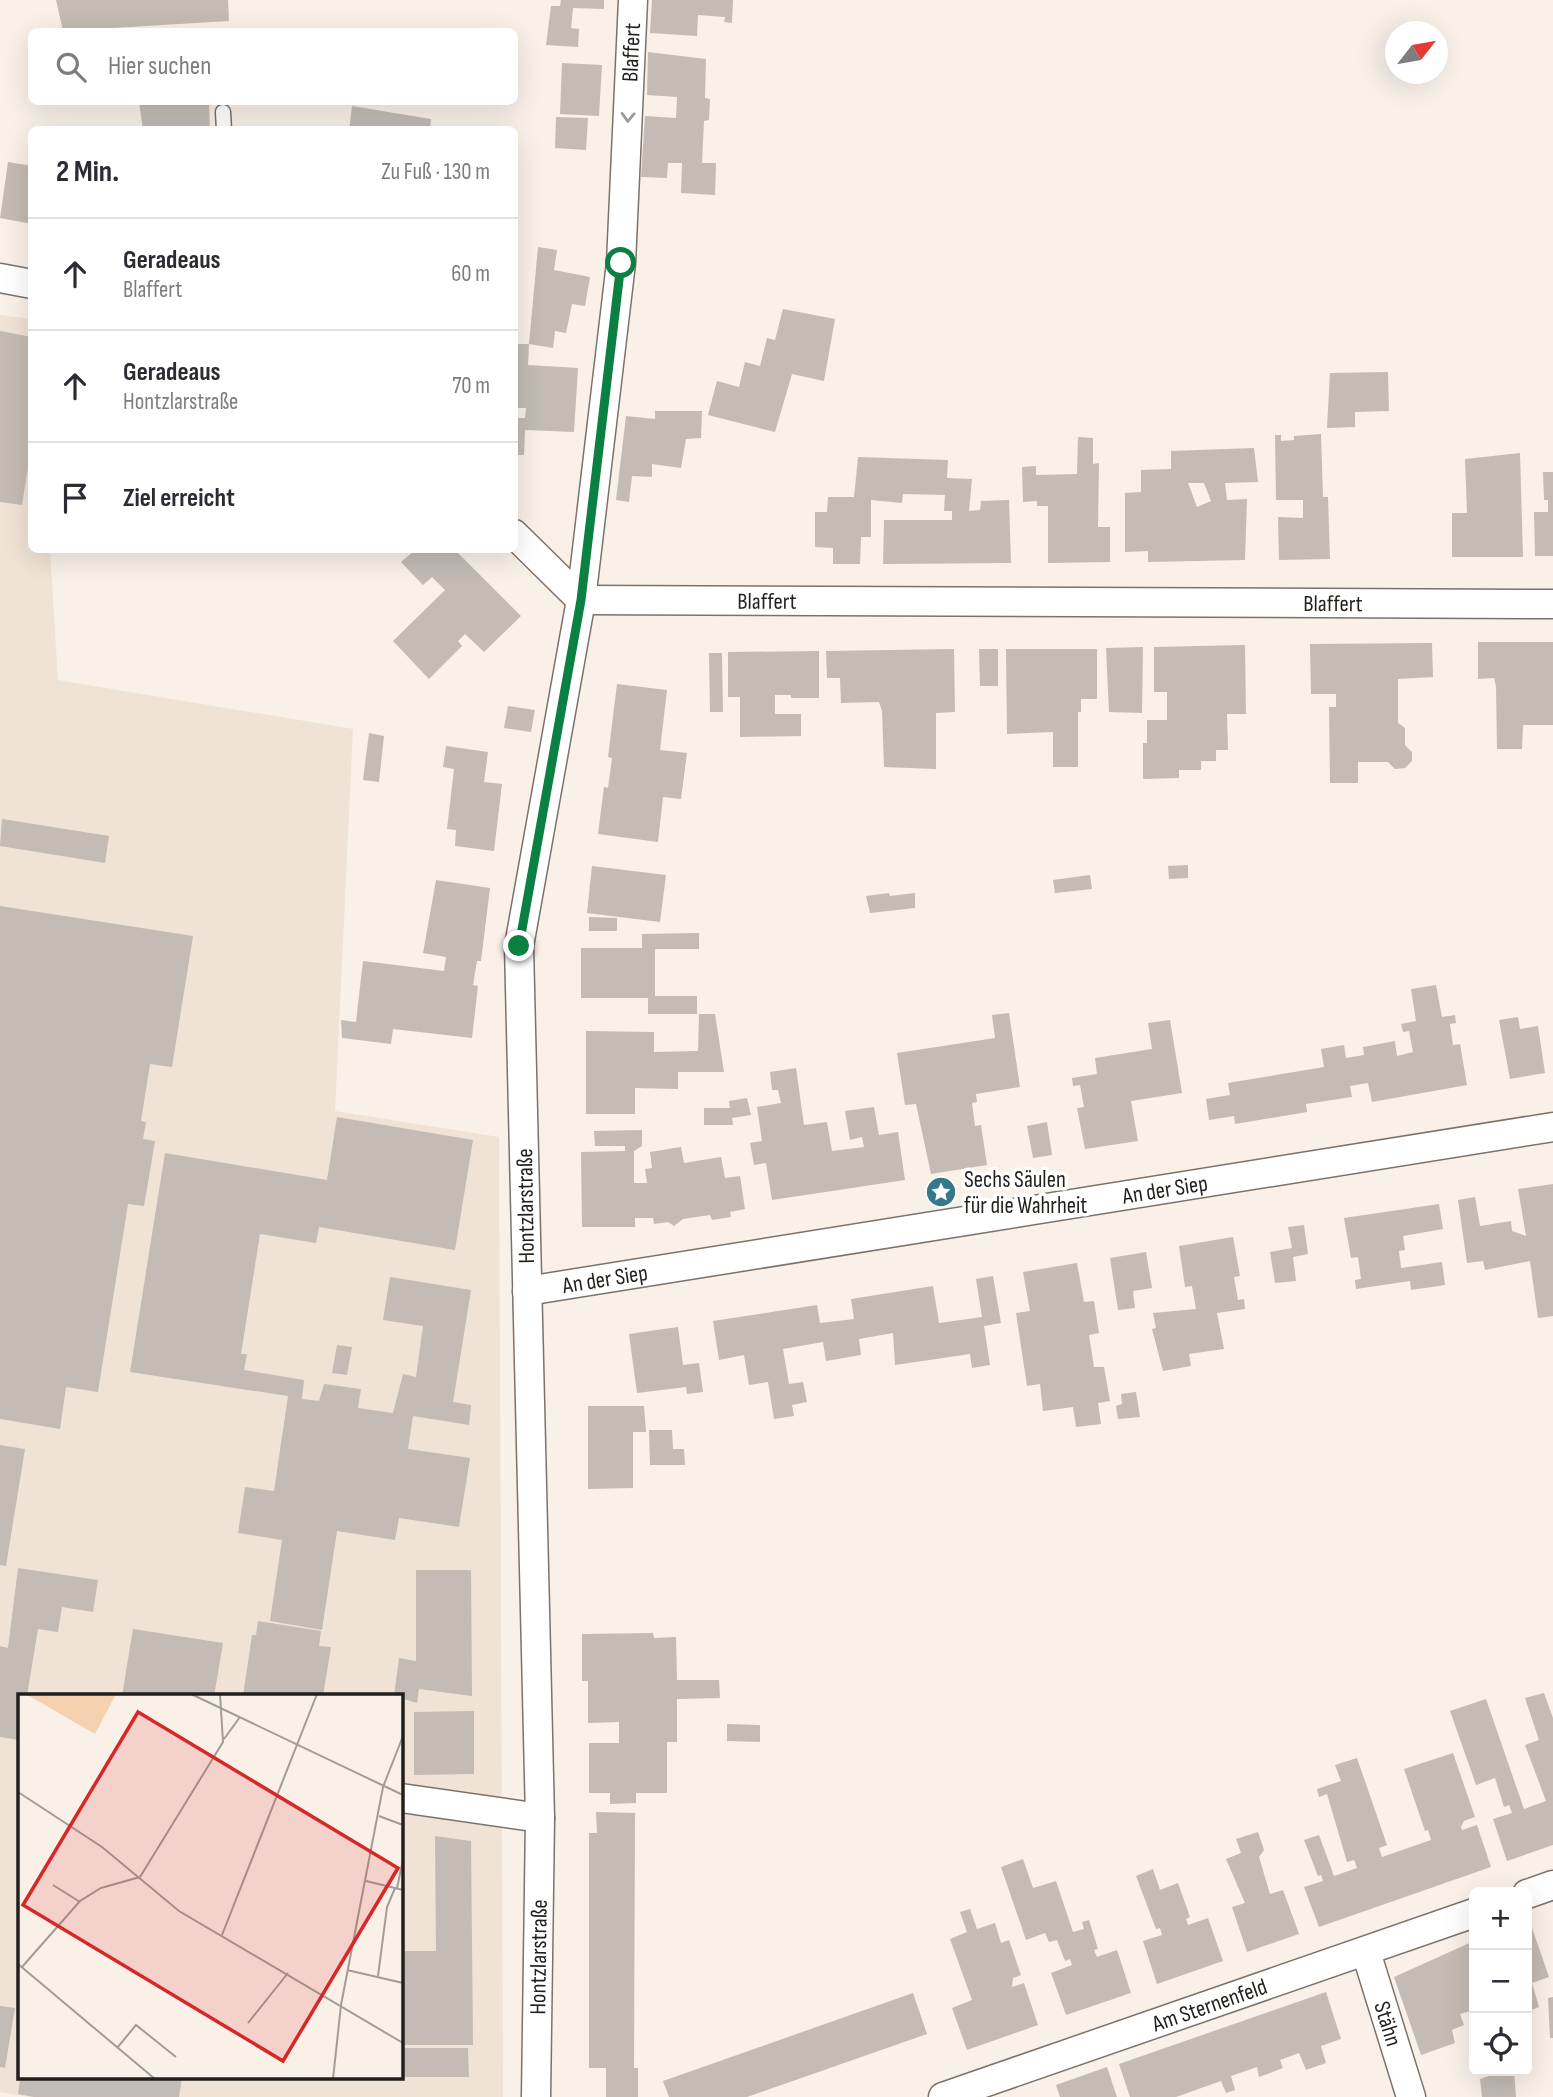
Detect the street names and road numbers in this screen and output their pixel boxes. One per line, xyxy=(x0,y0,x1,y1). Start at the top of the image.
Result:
street label: Blaffert xyxy=(616,22,647,83)
street label: Blaffert xyxy=(737,588,797,616)
street label: Blaffert xyxy=(1303,590,1363,618)
street label: Hontzlarstraße xyxy=(511,1148,541,1264)
street label: An der Siep xyxy=(1119,1169,1210,1211)
street label: An der Siep xyxy=(560,1259,650,1300)
street label: Hontzlarstraße xyxy=(524,1899,554,2015)
street label: Am Sternenfeld xyxy=(1148,1973,1271,2039)
street label: Stähn xyxy=(1367,1998,1407,2050)

